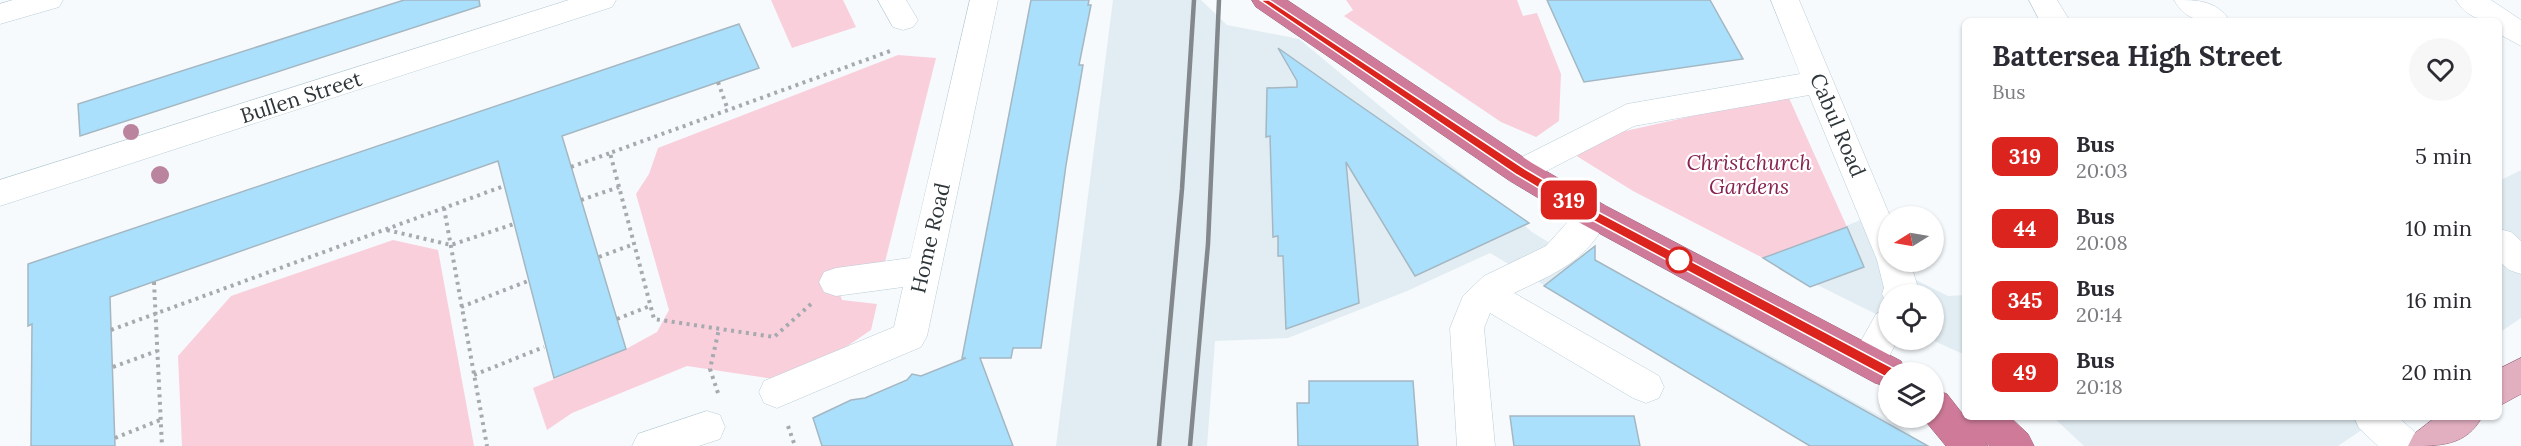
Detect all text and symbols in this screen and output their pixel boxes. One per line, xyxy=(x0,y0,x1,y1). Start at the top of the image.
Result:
text: Battersea High Street xyxy=(1992,38,2282,74)
button: heart xyxy=(2409,38,2472,101)
street label: Bullen Street xyxy=(237,64,366,129)
street label: Cabul Road xyxy=(1804,69,1872,181)
text: Bus xyxy=(1992,79,2026,104)
text: Bus xyxy=(2076,130,2115,158)
text: 5 min xyxy=(2415,142,2472,170)
text: 319 xyxy=(2009,143,2041,170)
park label: Christchurch Gardens xyxy=(1686,149,1812,200)
text: 20:03 xyxy=(2076,158,2128,183)
street label: Home Road xyxy=(904,180,956,296)
line badge: 319 xyxy=(1534,180,1604,220)
text: 319 xyxy=(1553,187,1585,214)
text: Bus xyxy=(2076,202,2115,230)
north arrow xyxy=(1878,206,1944,272)
map controls xyxy=(1878,206,1944,428)
text: 10 min xyxy=(2405,214,2472,242)
text: 44 xyxy=(2013,215,2037,242)
text: 20:08 xyxy=(2076,230,2128,255)
unlabelled marker xyxy=(1666,247,1692,273)
text: Bus xyxy=(2076,274,2115,302)
button: locate xyxy=(1878,284,1944,350)
text: 16 min xyxy=(2406,286,2472,314)
text: 345 xyxy=(2008,287,2042,314)
text: 20:14 xyxy=(2076,302,2122,327)
text: Bus xyxy=(2076,346,2115,374)
text: 20 min xyxy=(2402,358,2472,386)
text: 49 xyxy=(2013,359,2037,386)
button: layers xyxy=(1878,362,1944,428)
text: 20:18 xyxy=(2076,374,2123,399)

